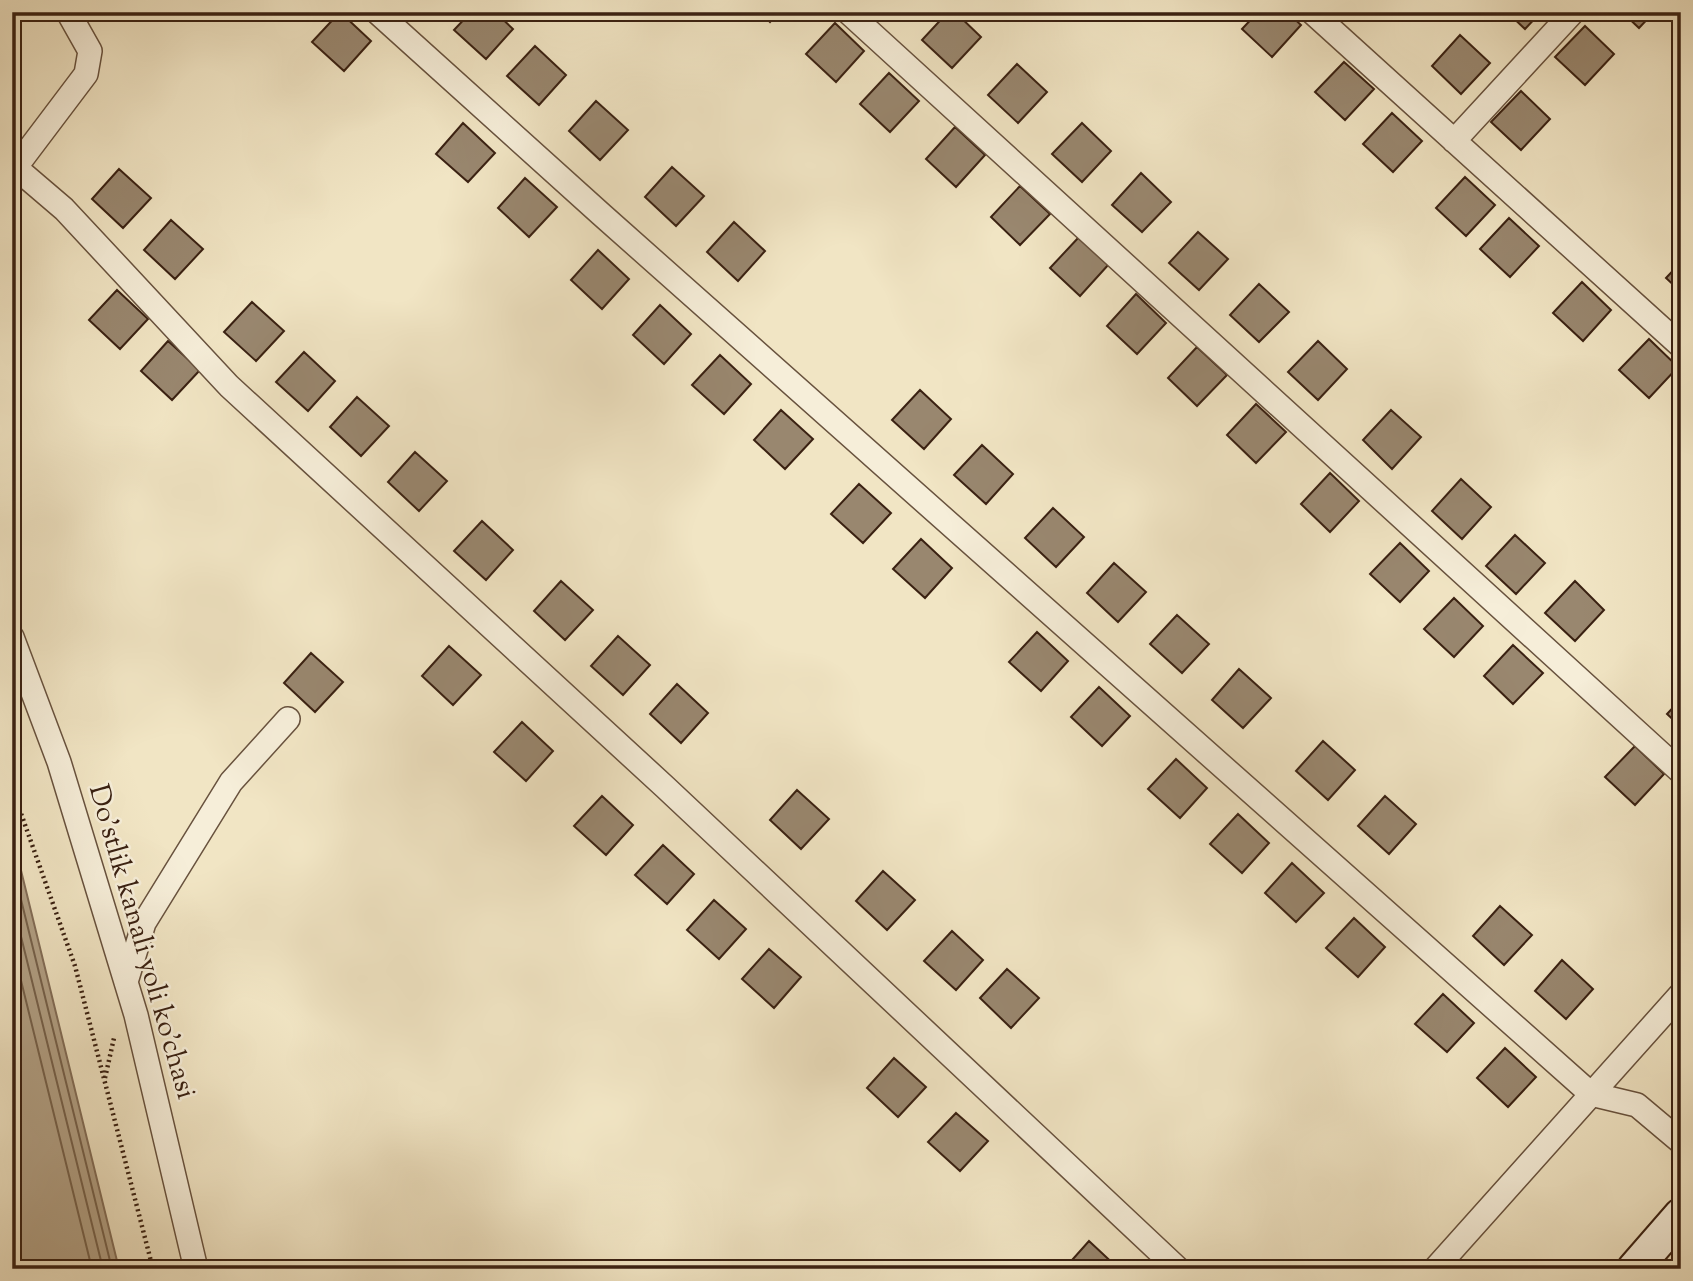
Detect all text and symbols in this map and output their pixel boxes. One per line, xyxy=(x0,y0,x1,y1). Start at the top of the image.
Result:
street label: Do'stlik kanali yoli ko'chasi xyxy=(77,780,205,1104)

